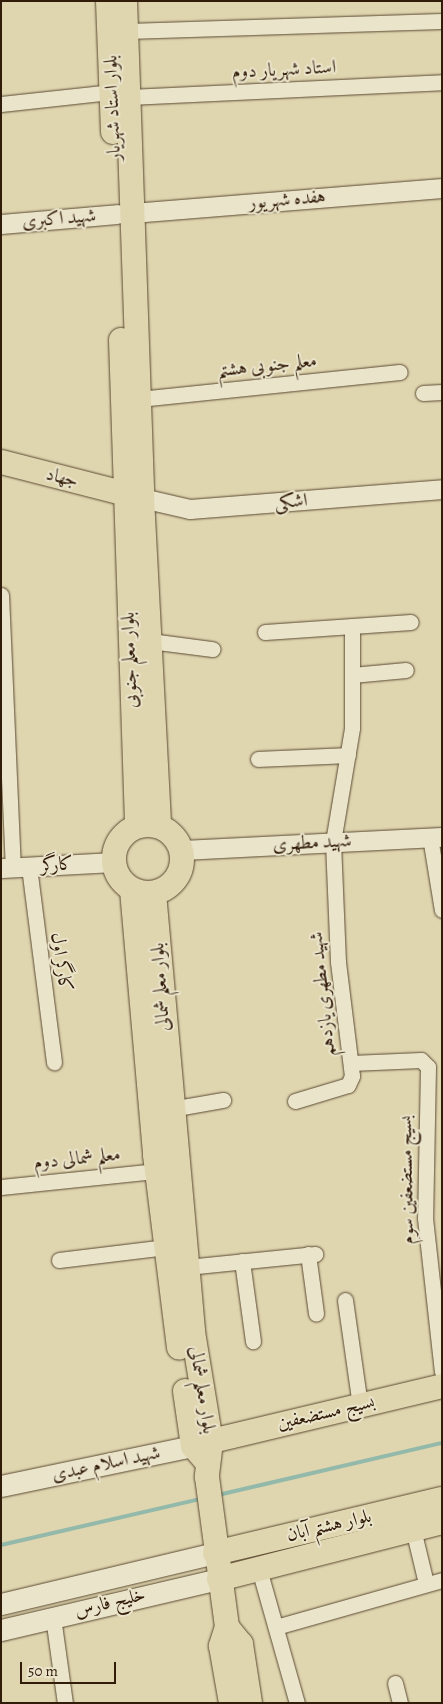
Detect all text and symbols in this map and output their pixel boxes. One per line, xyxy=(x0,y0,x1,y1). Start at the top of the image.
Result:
street label: بلوار استاد شهریار xyxy=(100,55,126,161)
street label: استاد شهریار دوم xyxy=(231,56,337,84)
street label: هفده شهریور xyxy=(247,185,327,215)
street label: شهید اکبری xyxy=(21,204,97,234)
street label: معلم جنوبی هشتم xyxy=(216,349,318,383)
street label: جهاد xyxy=(43,463,81,493)
street label: اشکی xyxy=(274,489,308,515)
street label: بلوار معلم جنوبی xyxy=(117,611,143,709)
street label: شهید مطهری xyxy=(272,830,352,856)
street label: کارگر xyxy=(40,853,74,877)
street label: کارگر اول xyxy=(46,931,76,993)
street label: شهید مطهری یازدهم xyxy=(305,931,341,1057)
street label: بلوار معلم شمالی xyxy=(147,942,175,1032)
street label: بسیج مستضعفین سوم xyxy=(394,1115,420,1245)
street label: معلم شمالی دوم xyxy=(33,1143,121,1175)
street label: بلوار معلم شمالی xyxy=(184,1345,220,1435)
street label: بسیج مستضعفین xyxy=(275,1391,377,1435)
street label: شهید اسلام عبدی xyxy=(50,1441,162,1487)
street label: بلوار هشتم آبان xyxy=(284,1505,374,1547)
street label: خلیج فارس xyxy=(72,1583,148,1623)
scale bar xyxy=(22,1652,119,1684)
text: 50 m xyxy=(28,1661,58,1681)

